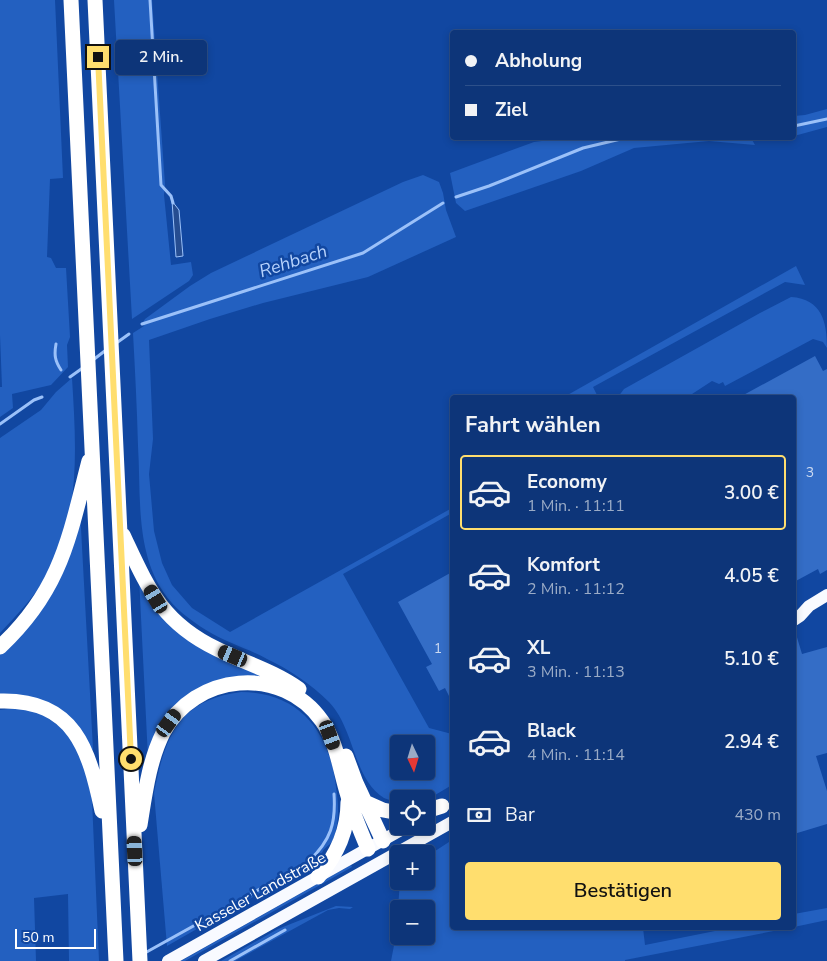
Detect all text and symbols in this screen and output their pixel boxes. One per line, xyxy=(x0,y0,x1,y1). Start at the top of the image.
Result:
callout: 2 Min. xyxy=(116,40,208,74)
route end xyxy=(87,46,109,68)
text: 2 Min. xyxy=(139,46,183,68)
text: Abholung xyxy=(495,48,582,74)
text: Ziel xyxy=(495,97,528,123)
water label: Rehbach xyxy=(256,239,330,283)
text: Fahrt wählen xyxy=(465,410,601,440)
house number: 3 xyxy=(806,463,814,482)
text: Economy xyxy=(527,469,607,495)
icon: car xyxy=(467,470,512,515)
text: 3.00 € xyxy=(724,480,779,506)
text: 1 Min. · 11:11 xyxy=(527,495,625,517)
text: Komfort xyxy=(527,552,600,578)
icon: car xyxy=(467,553,512,598)
text: 4.05 € xyxy=(724,563,779,589)
text: 2 Min. · 11:12 xyxy=(527,578,625,600)
car xyxy=(141,582,170,616)
text: XL xyxy=(527,635,550,661)
icon: car xyxy=(467,636,512,681)
house number: 1 xyxy=(434,639,442,658)
car xyxy=(216,643,249,669)
text: 5.10 € xyxy=(724,646,779,672)
text: 3 Min. · 11:13 xyxy=(527,661,625,683)
car xyxy=(154,706,183,740)
car xyxy=(317,718,342,752)
text: Black xyxy=(527,718,576,744)
icon: car xyxy=(467,719,512,764)
text: 2.94 € xyxy=(724,729,779,755)
north arrow xyxy=(390,735,435,780)
map controls xyxy=(390,735,435,945)
text: 4 Min. · 11:14 xyxy=(527,744,625,766)
route start xyxy=(120,748,142,770)
button: locate xyxy=(390,790,435,835)
icon: cash xyxy=(465,801,493,829)
text: Bar xyxy=(505,802,535,828)
text: 430 m xyxy=(734,804,781,826)
car xyxy=(126,836,143,866)
button: + xyxy=(390,845,435,890)
street label: Kasseler Landstraße xyxy=(191,847,330,937)
button: Bestätigen xyxy=(465,862,781,920)
button: − xyxy=(390,900,435,945)
scale bar xyxy=(15,926,96,949)
text: 50 m xyxy=(22,928,54,947)

